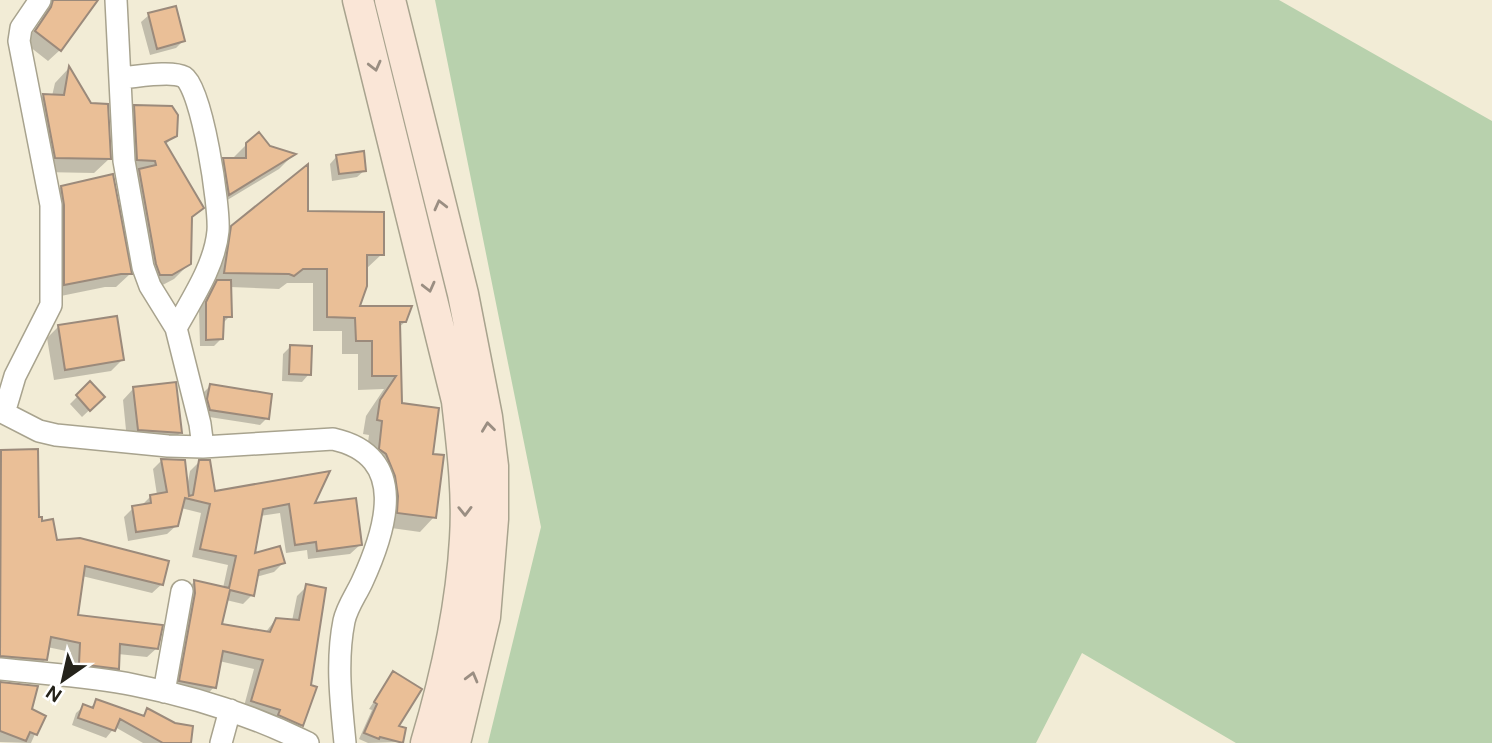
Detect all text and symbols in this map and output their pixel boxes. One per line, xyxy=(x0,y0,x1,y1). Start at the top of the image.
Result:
one-way arrow xyxy=(367,60,381,72)
one-way arrow xyxy=(434,199,448,211)
one-way arrow xyxy=(421,281,435,293)
one-way arrow xyxy=(480,421,495,433)
one-way arrow xyxy=(457,506,472,517)
north arrow xyxy=(28,645,98,715)
one-way arrow xyxy=(464,671,478,683)
text: N xyxy=(41,679,67,708)

